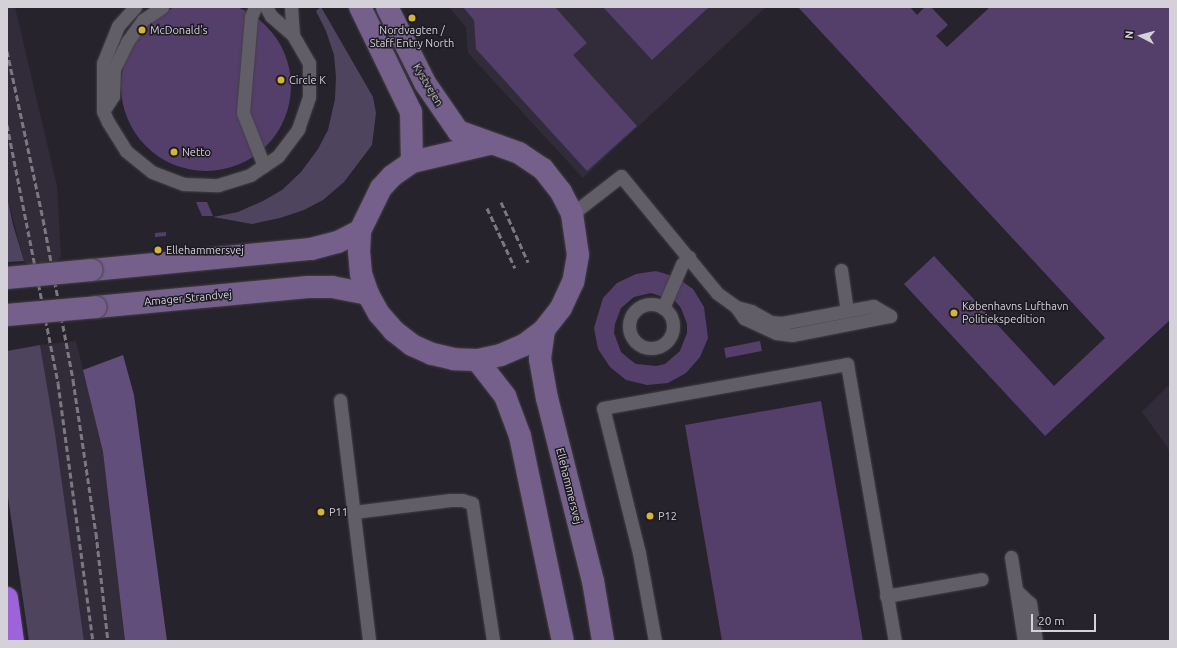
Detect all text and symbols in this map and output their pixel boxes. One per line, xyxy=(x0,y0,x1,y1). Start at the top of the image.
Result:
marker: Nordvagten / Staff Entry North xyxy=(407,13,417,23)
north arrow xyxy=(1121,16,1161,56)
place label: McDonald's xyxy=(150,23,208,37)
place label: Nordvagten / Staff Entry North xyxy=(370,24,454,50)
marker: McDonald's xyxy=(137,25,147,35)
text: N xyxy=(1123,30,1135,39)
street label: Kystvejen xyxy=(410,61,446,109)
place label: Circle K xyxy=(289,73,326,87)
marker: Circle K xyxy=(276,75,286,85)
place label: Netto xyxy=(182,145,211,159)
marker: Netto xyxy=(169,147,179,157)
place label: Ellehammersvej xyxy=(166,243,244,257)
marker: Ellehammersvej xyxy=(153,245,163,255)
street label: Amager Strandvej xyxy=(144,288,232,308)
place label: Københavns Lufthavn Politiekspedition xyxy=(962,300,1069,326)
marker: Københavns Lufthavn Politiekspedition xyxy=(949,308,959,318)
street label: Ellehammersvej xyxy=(553,447,585,525)
place label: P11 xyxy=(329,505,348,519)
marker: P11 xyxy=(316,507,326,517)
place label: P12 xyxy=(658,509,677,523)
marker: P12 xyxy=(645,511,655,521)
scale bar xyxy=(1033,606,1098,632)
text: 20 m xyxy=(1038,614,1065,627)

